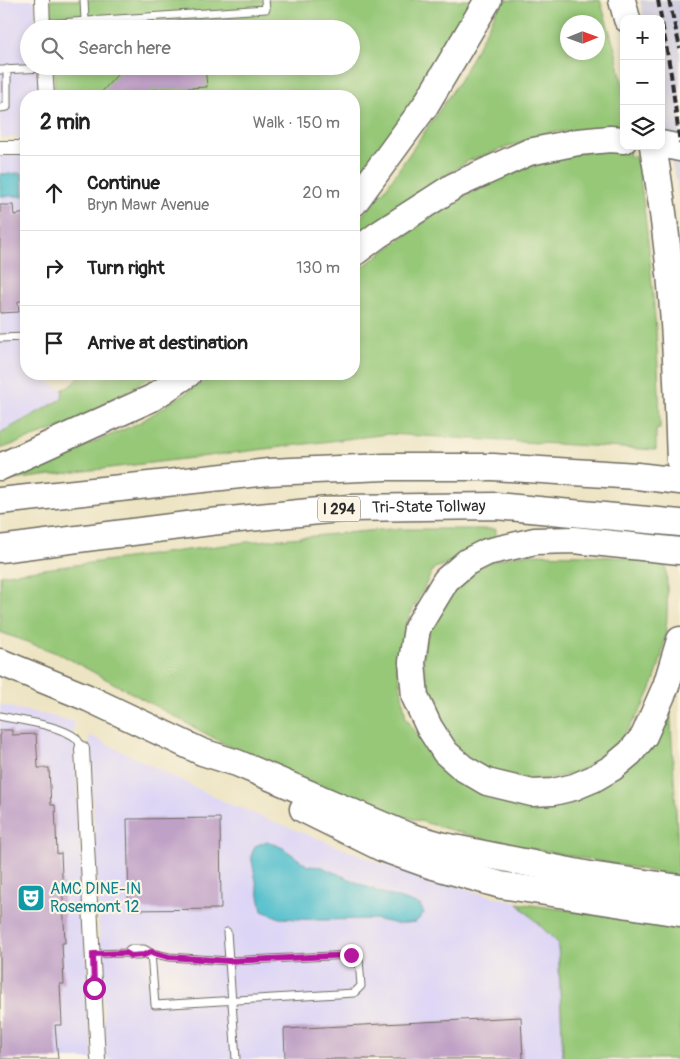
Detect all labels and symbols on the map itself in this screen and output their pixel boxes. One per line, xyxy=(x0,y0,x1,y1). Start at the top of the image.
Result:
north arrow xyxy=(560,15,605,60)
road number: I 294 xyxy=(318,496,360,522)
street label: Tri-State Tollway xyxy=(371,496,486,518)
place label: AMC DINE-IN Rosemont 12 xyxy=(50,879,141,917)
theatre icon: AMC DINE-IN Rosemont 12 xyxy=(16,883,46,913)
route end xyxy=(340,944,363,967)
route start xyxy=(83,977,106,1000)

